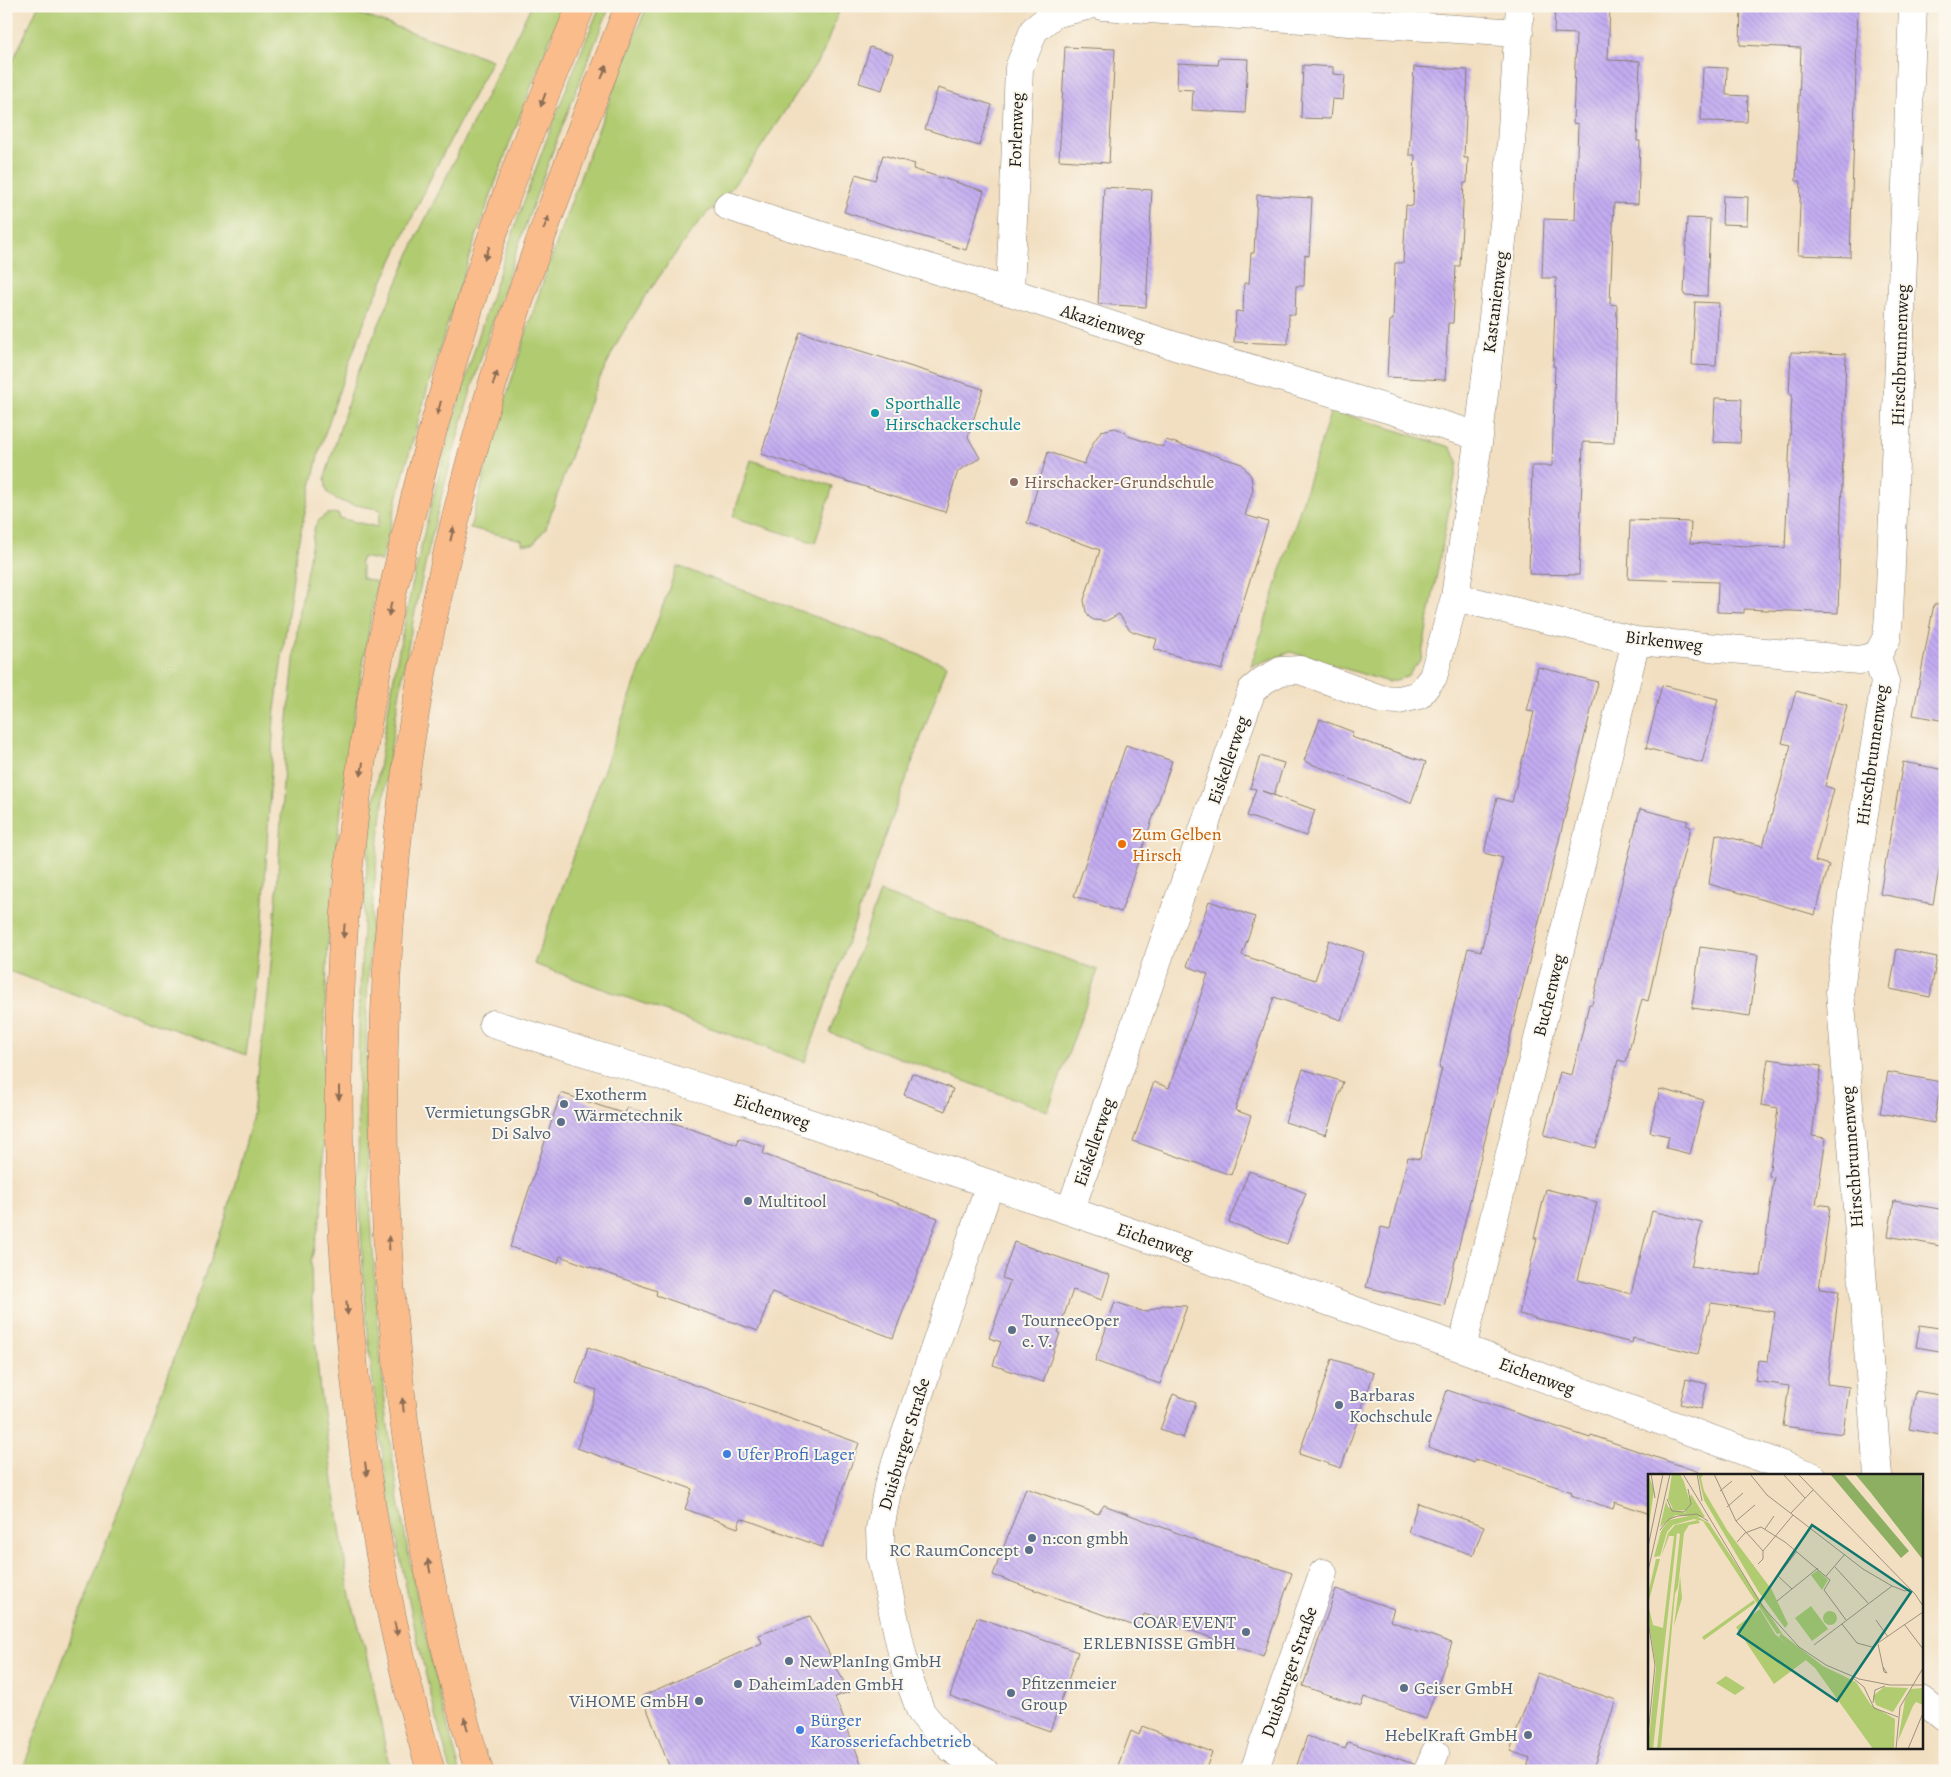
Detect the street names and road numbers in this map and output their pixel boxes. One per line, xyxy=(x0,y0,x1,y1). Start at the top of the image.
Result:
street label: Forlenweg xyxy=(1003,92,1029,168)
street label: Kastanienweg xyxy=(1477,249,1513,355)
street label: Hirschbrunnenweg xyxy=(1886,283,1914,427)
street label: Akazienweg xyxy=(1057,298,1148,348)
street label: Birkenweg xyxy=(1624,624,1704,658)
street label: Hirschbrunnenweg xyxy=(1850,683,1894,827)
street label: Eiskellerweg xyxy=(1202,712,1254,808)
street label: Buchenweg xyxy=(1527,951,1571,1039)
street label: Hirschbrunnenweg xyxy=(1835,1085,1869,1229)
street label: Eichenweg xyxy=(731,1087,813,1135)
street label: Eiskellerweg xyxy=(1068,1094,1120,1190)
street label: Eichenweg xyxy=(1114,1217,1196,1265)
street label: Eichenweg xyxy=(1496,1351,1578,1401)
street label: Duisburger Straße xyxy=(872,1375,936,1513)
street label: Duisburger Straße xyxy=(1255,1603,1323,1741)

